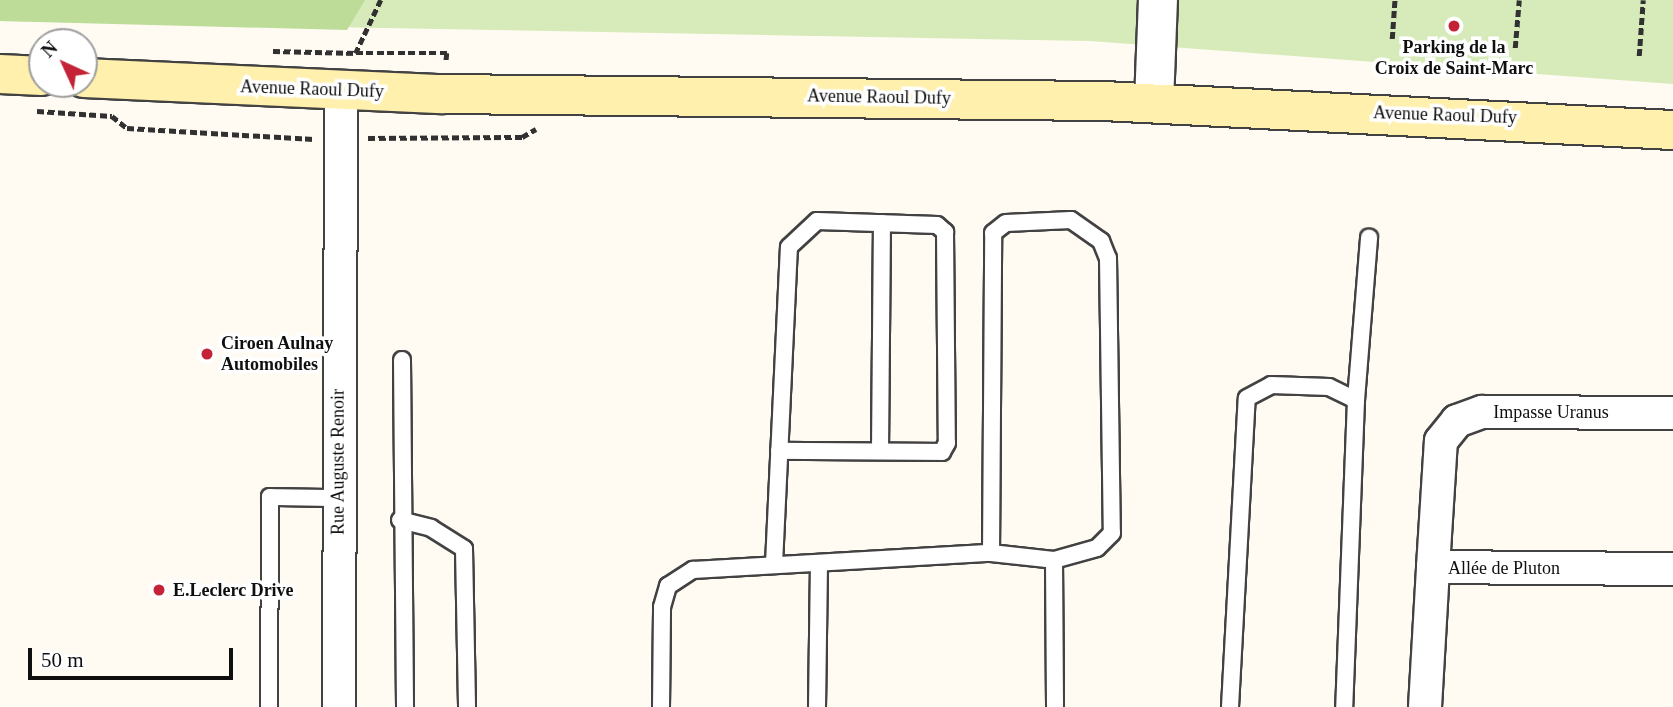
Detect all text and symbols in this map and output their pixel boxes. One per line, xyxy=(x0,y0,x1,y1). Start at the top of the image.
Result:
marker: Parking de la Croix de Saint-Marc xyxy=(1446,18,1462,34)
north arrow xyxy=(28,28,98,98)
text: N xyxy=(37,37,61,61)
place label: Parking de la Croix de Saint-Marc xyxy=(1375,37,1533,80)
street label: Avenue Raoul Dufy xyxy=(240,76,384,102)
street label: Avenue Raoul Dufy xyxy=(807,85,951,109)
street label: Avenue Raoul Dufy xyxy=(1373,102,1517,128)
place label: Ciroen Aulnay Automobiles xyxy=(221,333,334,376)
marker: Ciroen Aulnay Automobiles xyxy=(199,346,215,362)
street label: Rue Auguste Renoir xyxy=(327,389,349,535)
street label: Impasse Uranus xyxy=(1493,401,1609,423)
street label: Allée de Pluton xyxy=(1448,557,1560,579)
place label: E.Leclerc Drive xyxy=(173,579,294,601)
marker: E.Leclerc Drive xyxy=(151,582,167,598)
scale bar xyxy=(32,634,236,678)
text: 50 m xyxy=(41,648,84,672)

